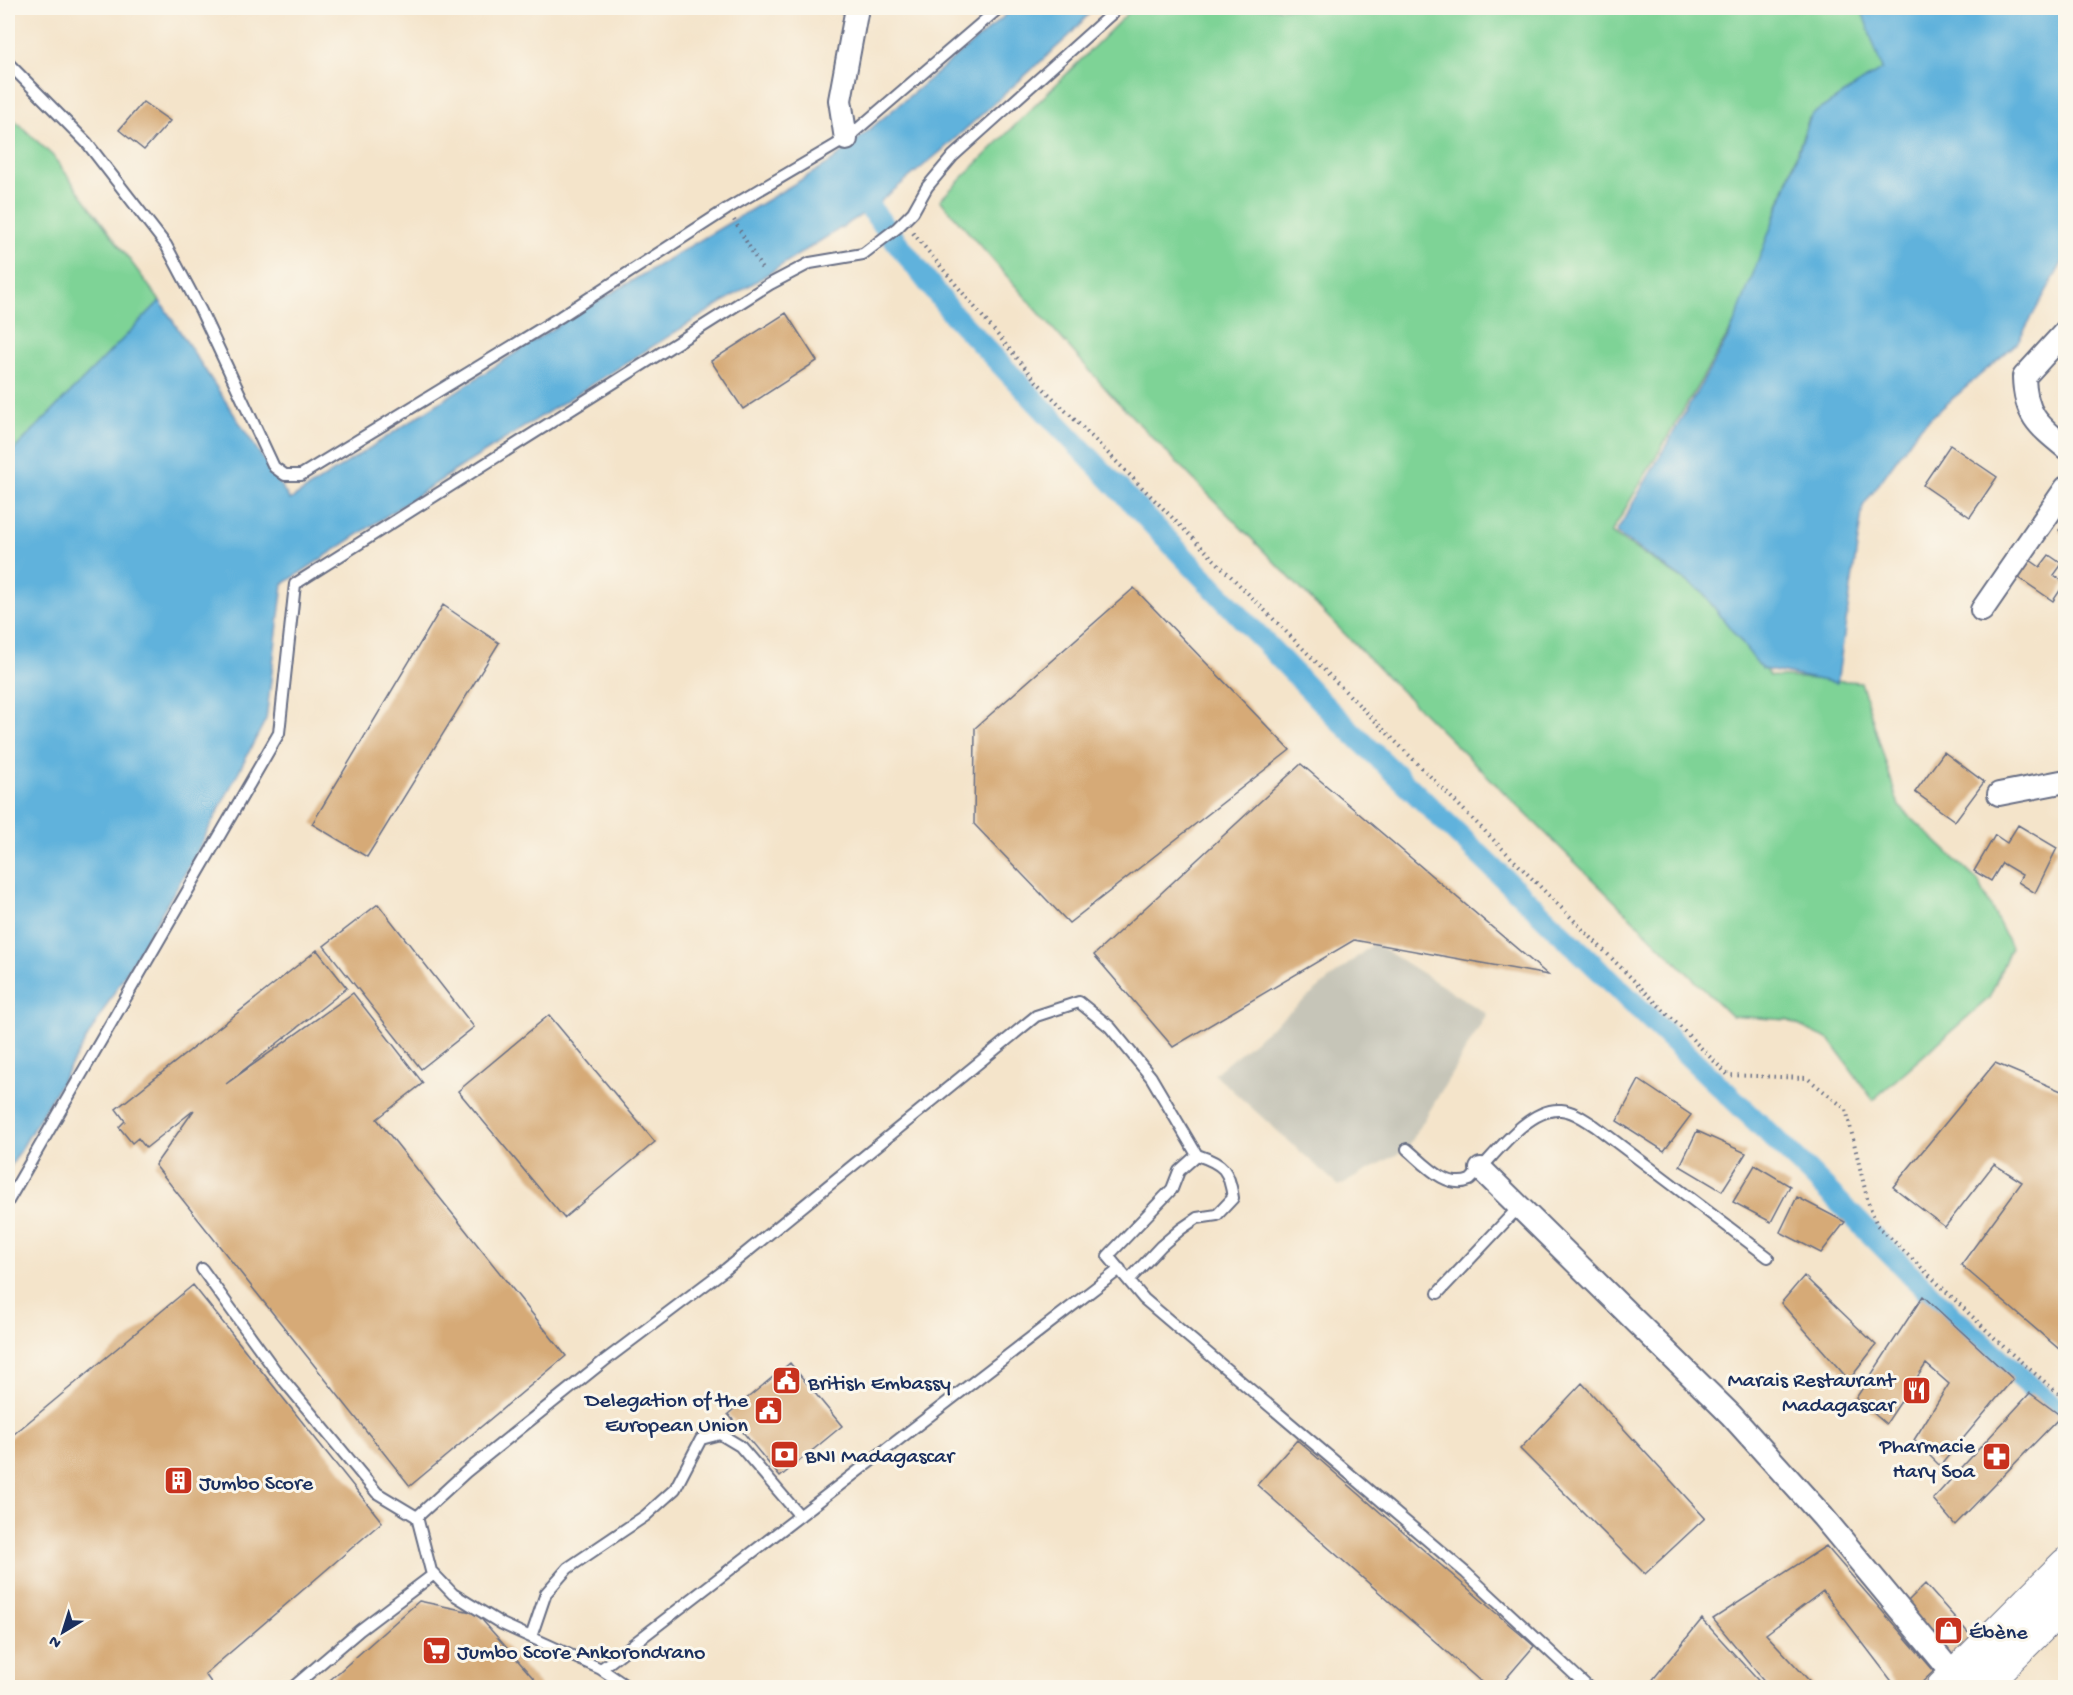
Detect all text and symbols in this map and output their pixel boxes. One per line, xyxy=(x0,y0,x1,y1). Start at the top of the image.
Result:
public building icon: British Embassy xyxy=(771,1365,803,1397)
place label: Marais Restaurant Madagascar xyxy=(1728,1369,1897,1420)
place label: British Embassy xyxy=(807,1372,951,1398)
restaurant icon: Marais Restaurant Madagascar xyxy=(1900,1375,1932,1407)
place label: Delegation of the European Union xyxy=(583,1389,749,1440)
public building icon: Delegation of the European Union xyxy=(753,1395,785,1427)
place label: Pharmacie Hary Soa xyxy=(1879,1435,1976,1486)
bank icon: BNI Madagascar xyxy=(768,1438,800,1470)
pharmacy icon: Pharmacie Hary Soa xyxy=(1980,1441,2012,1473)
place label: BNI Madagascar xyxy=(804,1445,956,1471)
building icon: Jumbo Score xyxy=(162,1465,194,1497)
place label: Jumbo Score xyxy=(199,1472,314,1498)
north arrow xyxy=(33,1602,93,1662)
shop icon: Ébène xyxy=(1932,1614,1964,1646)
place label: Ébène xyxy=(1969,1621,2028,1647)
text: N xyxy=(46,1630,66,1652)
supermarket icon: Jumbo Score Ankorondrano xyxy=(420,1634,452,1666)
place label: Jumbo Score Ankorondrano xyxy=(457,1641,705,1667)

